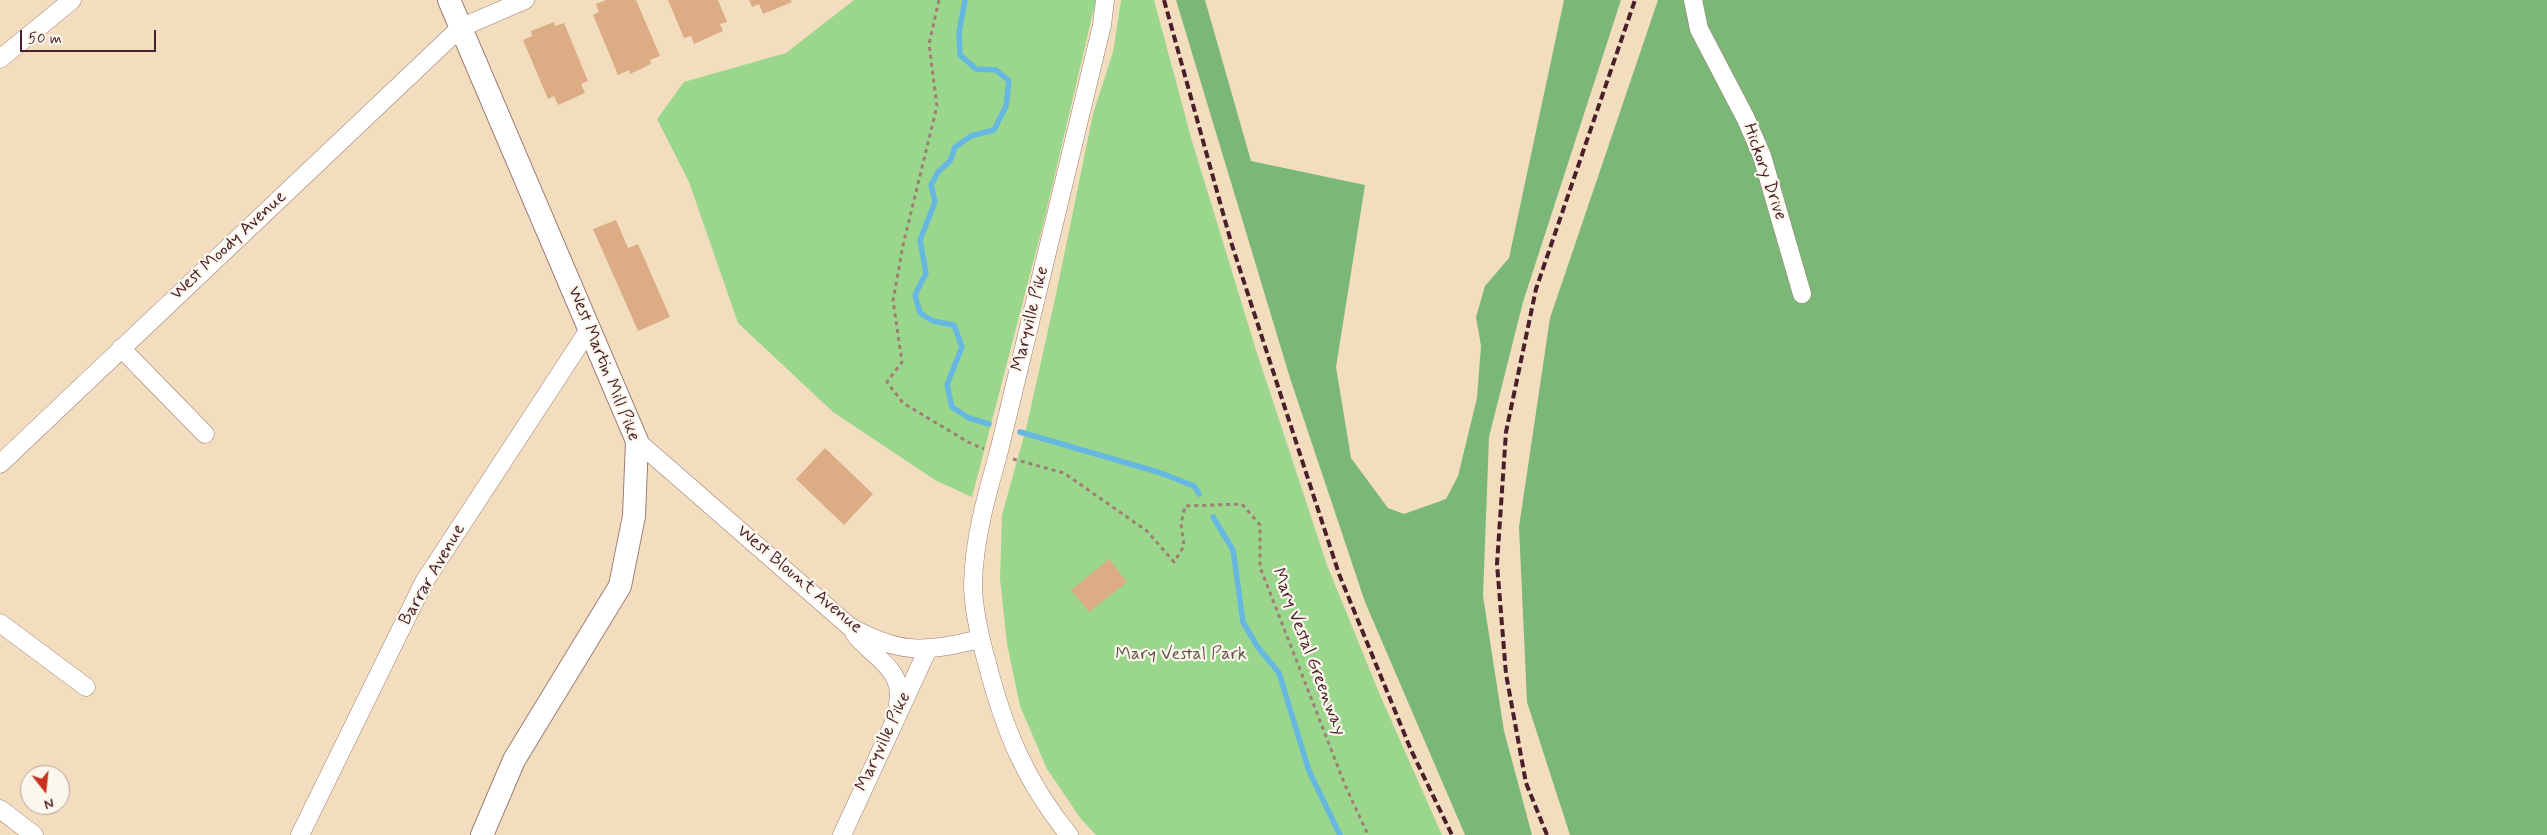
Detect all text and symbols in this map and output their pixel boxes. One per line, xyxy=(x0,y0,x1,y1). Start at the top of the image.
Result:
scale bar xyxy=(22,20,159,52)
text: 50 m xyxy=(28,29,62,49)
street label: Hickory Drive xyxy=(1737,121,1791,223)
street label: West Moody Avenue xyxy=(167,187,291,305)
street label: Maryville Pike xyxy=(1008,264,1054,374)
street label: West Martin Mill Pike xyxy=(562,283,644,445)
street label: Barrar Avenue xyxy=(395,520,471,630)
street label: West Blount Avenue xyxy=(732,521,866,639)
street label: Mary Vestal Greenway xyxy=(1266,565,1350,739)
park label: Mary Vestal Park xyxy=(1115,644,1247,666)
street label: Maryville Pike xyxy=(852,689,916,795)
north arrow xyxy=(20,765,70,815)
text: N xyxy=(42,794,56,813)

